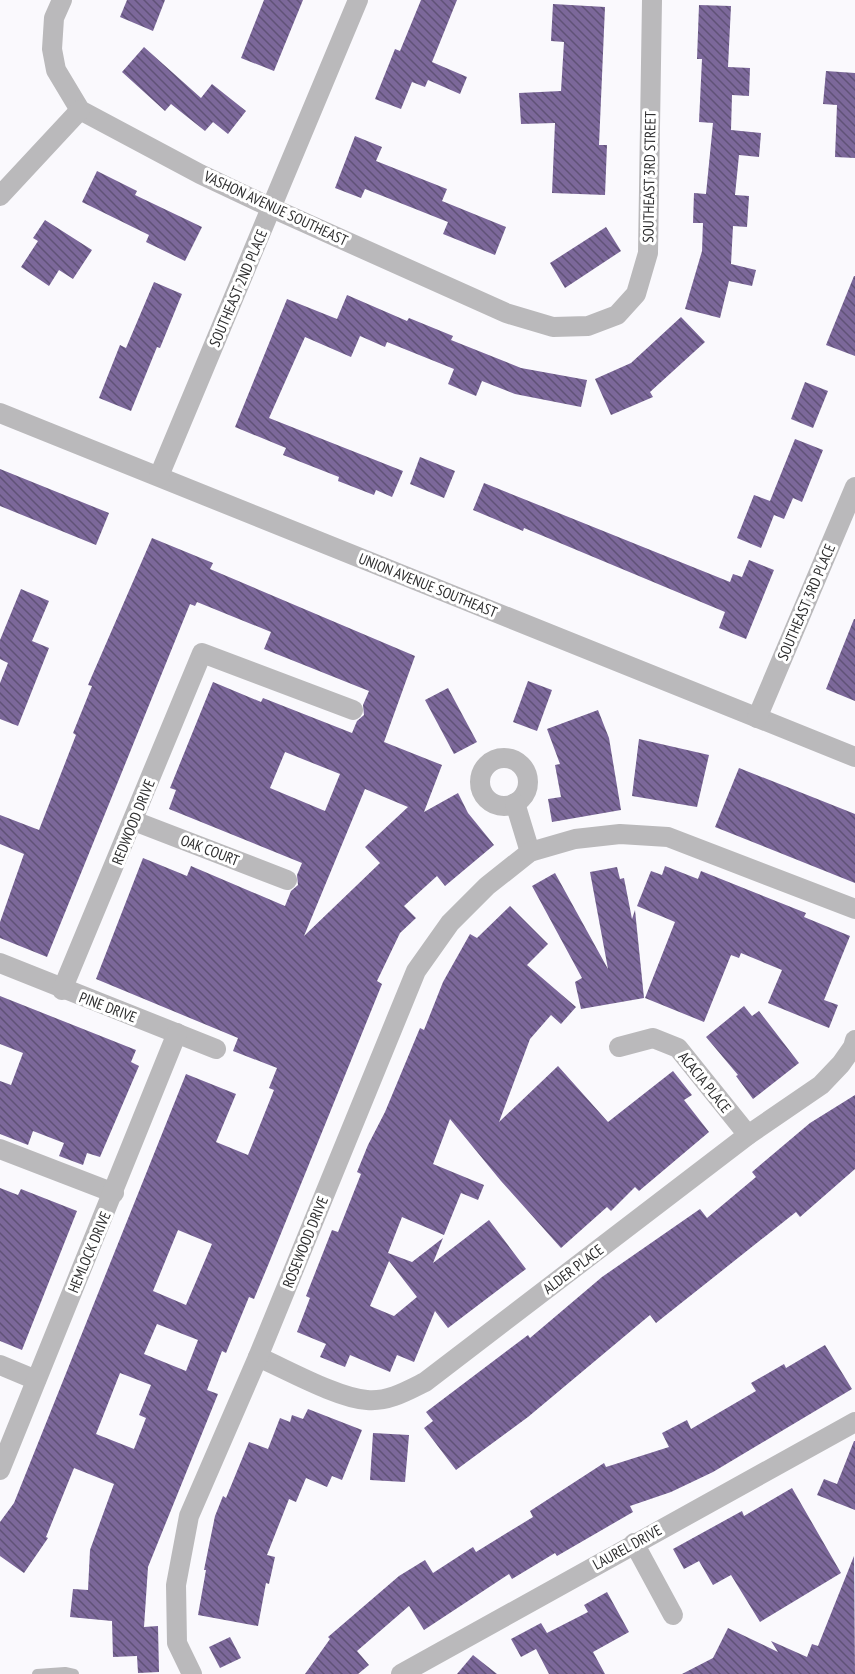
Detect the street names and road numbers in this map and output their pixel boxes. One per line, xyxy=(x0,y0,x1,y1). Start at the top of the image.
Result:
street label: SOUTHEAST 3RD STREET xyxy=(638,111,660,243)
street label: VASHON AVENUE SOUTHEAST xyxy=(200,166,351,250)
street label: SOUTHEAST 2ND PLACE xyxy=(205,226,271,350)
street label: SOUTHEAST 3RD PLACE xyxy=(773,541,839,663)
street label: UNION AVENUE SOUTHEAST xyxy=(356,549,500,622)
street label: REDWOOD DRIVE xyxy=(107,776,159,868)
street label: OAK COURT xyxy=(178,830,242,870)
street label: PINE DRIVE xyxy=(77,987,139,1027)
street label: ACACIA PLACE xyxy=(675,1048,735,1116)
street label: ROSEWOOD DRIVE xyxy=(278,1193,332,1291)
street label: HEMLOCK DRIVE xyxy=(63,1208,115,1296)
street label: ALDER PLACE xyxy=(539,1240,607,1298)
street label: LAUREL DRIVE xyxy=(589,1520,665,1574)

